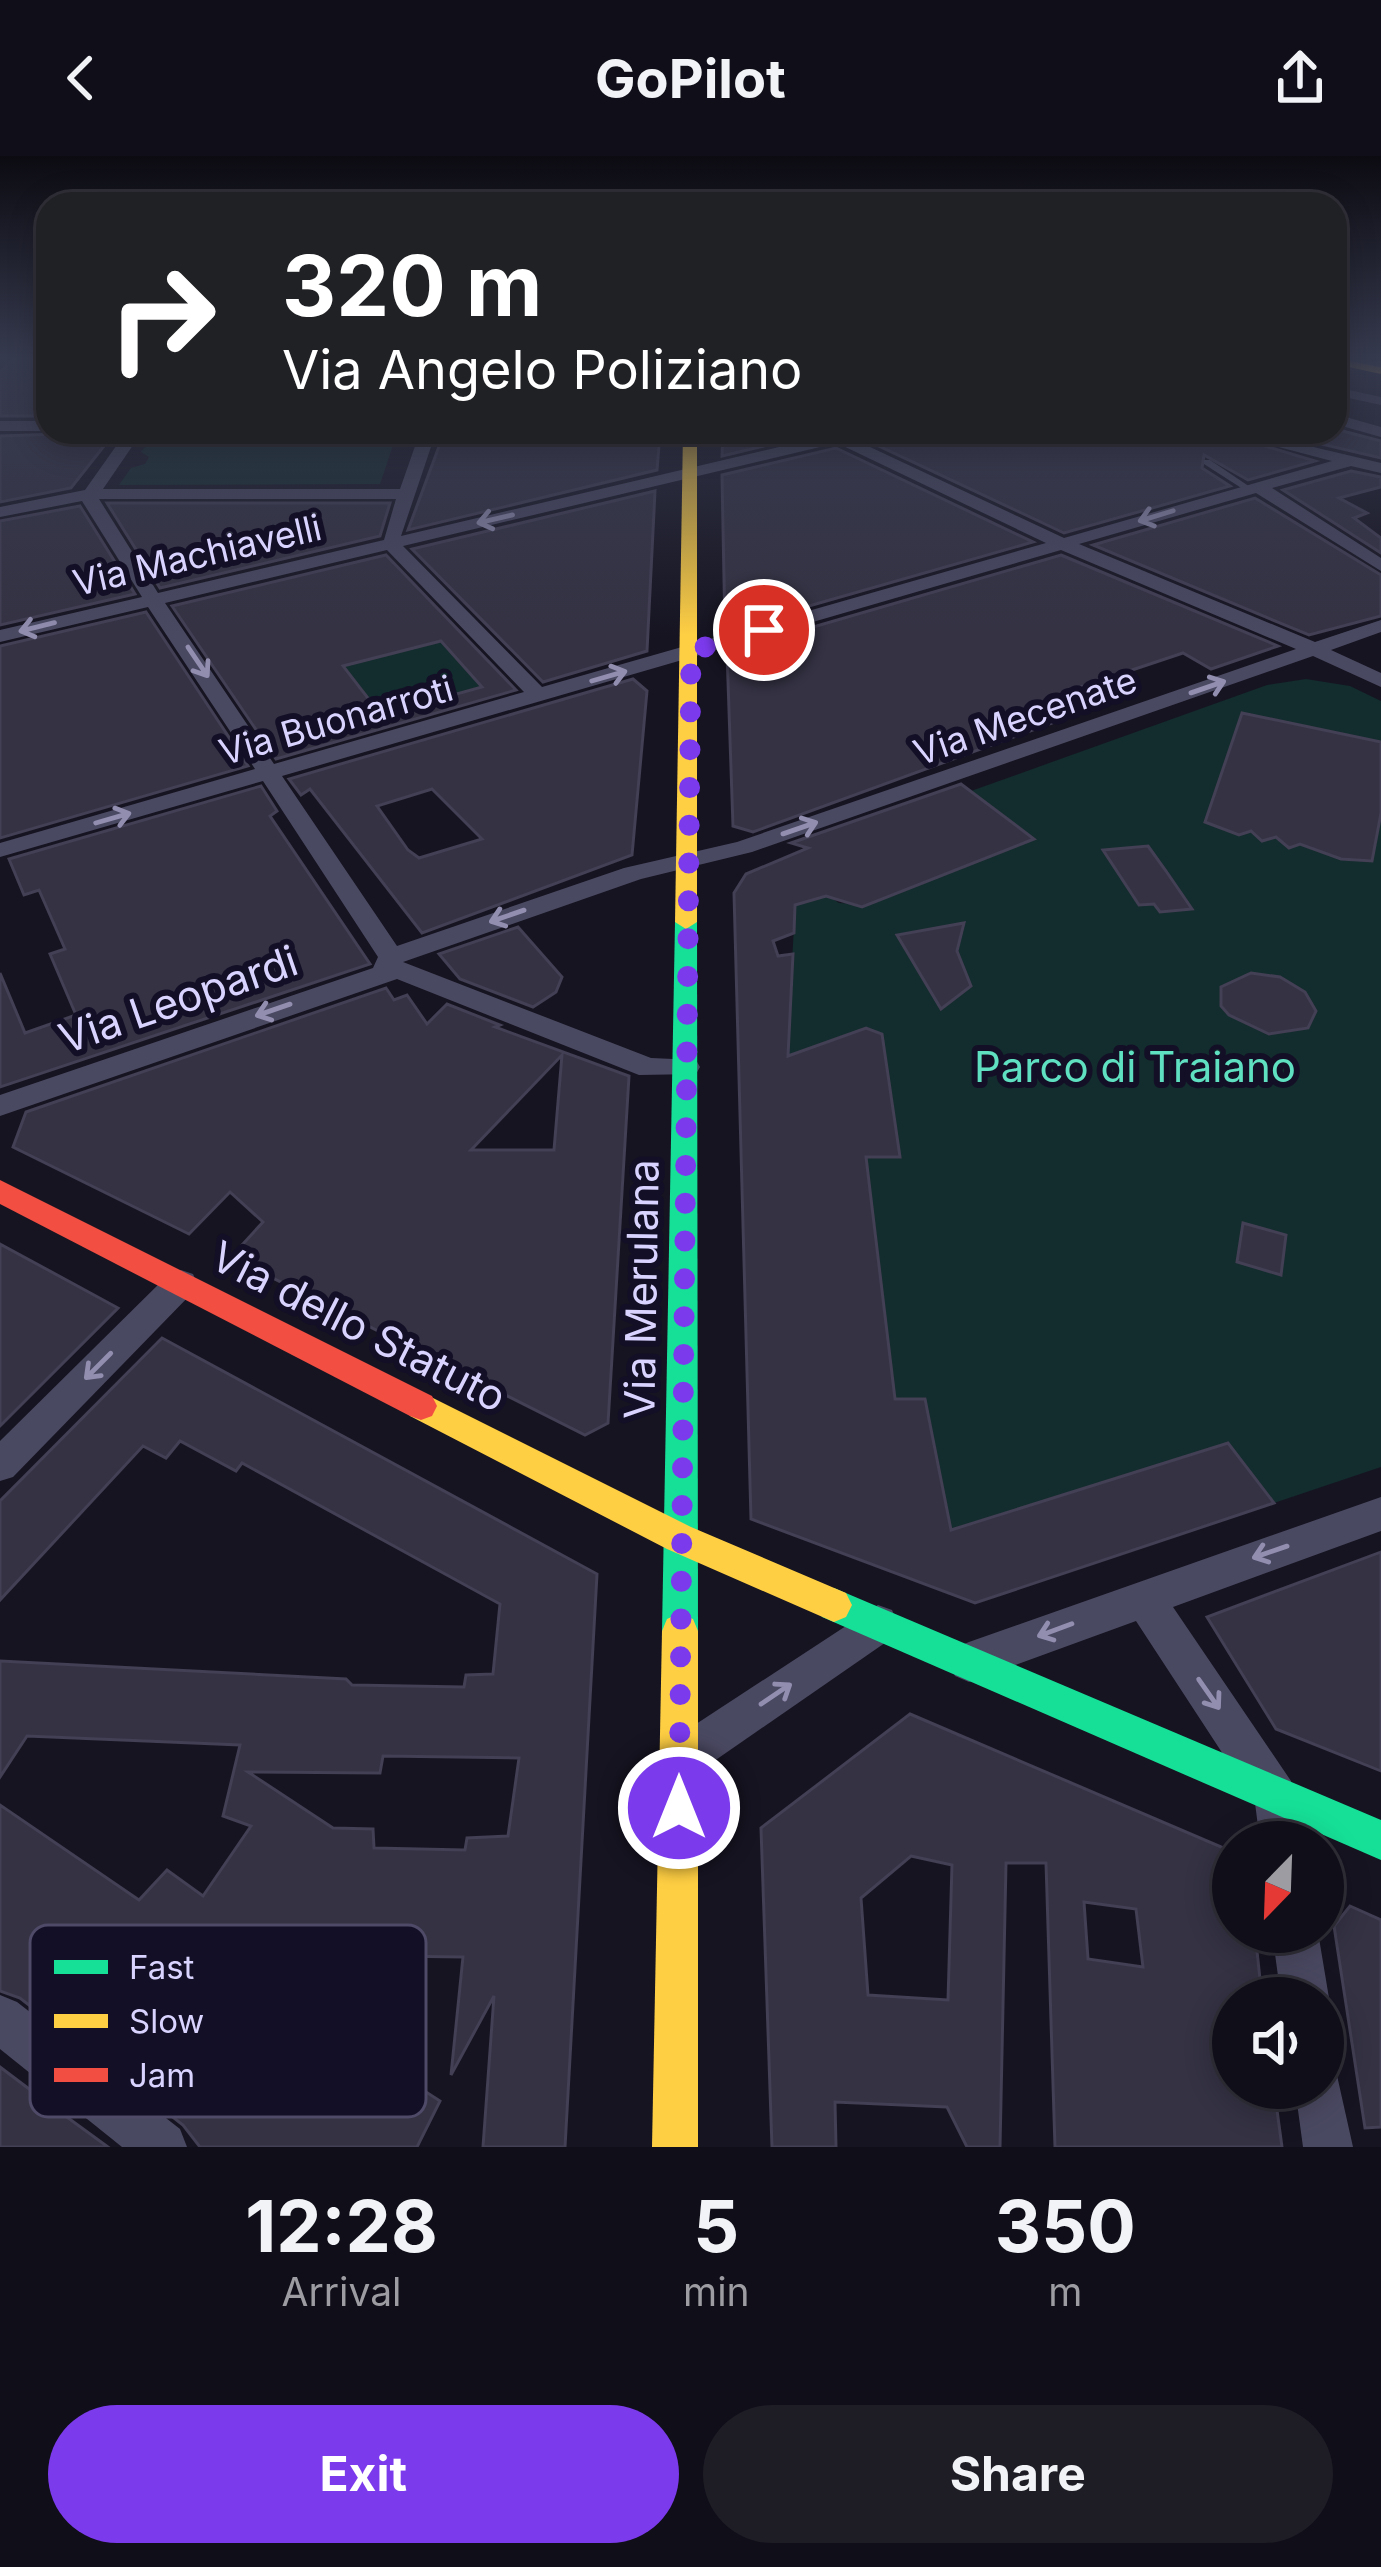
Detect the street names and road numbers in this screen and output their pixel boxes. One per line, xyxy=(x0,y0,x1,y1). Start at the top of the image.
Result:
street label: Via Machiavelli xyxy=(69,505,325,605)
street label: Via Mecenate xyxy=(908,657,1142,775)
street label: Via Buonarroti xyxy=(214,666,458,774)
street label: Via Leopardi xyxy=(52,934,304,1064)
street label: Via Merulana xyxy=(613,1159,669,1419)
street label: Via dello Statuto xyxy=(203,1230,515,1422)

